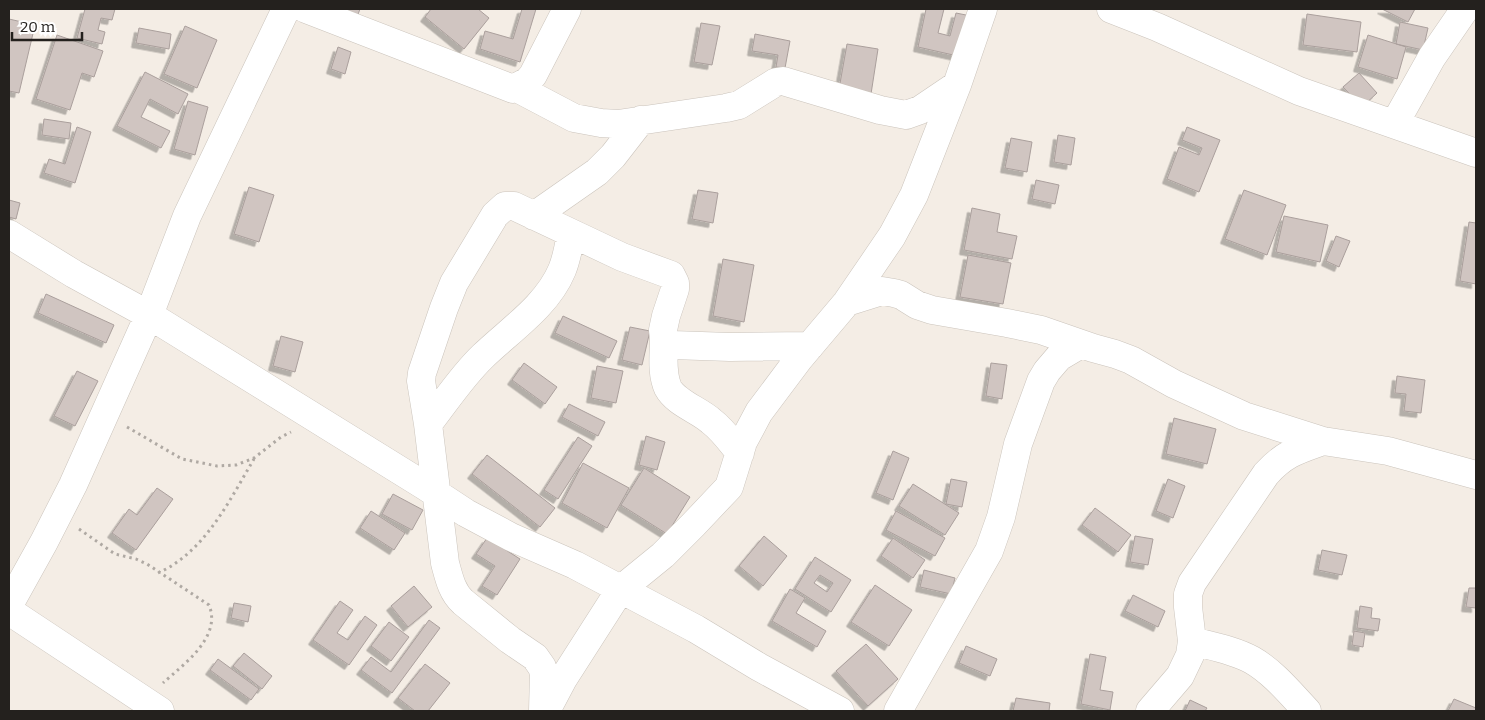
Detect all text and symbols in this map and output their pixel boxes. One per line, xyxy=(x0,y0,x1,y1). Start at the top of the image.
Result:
scale bar xyxy=(12,10,82,42)
text: 20 m xyxy=(20,18,56,36)

